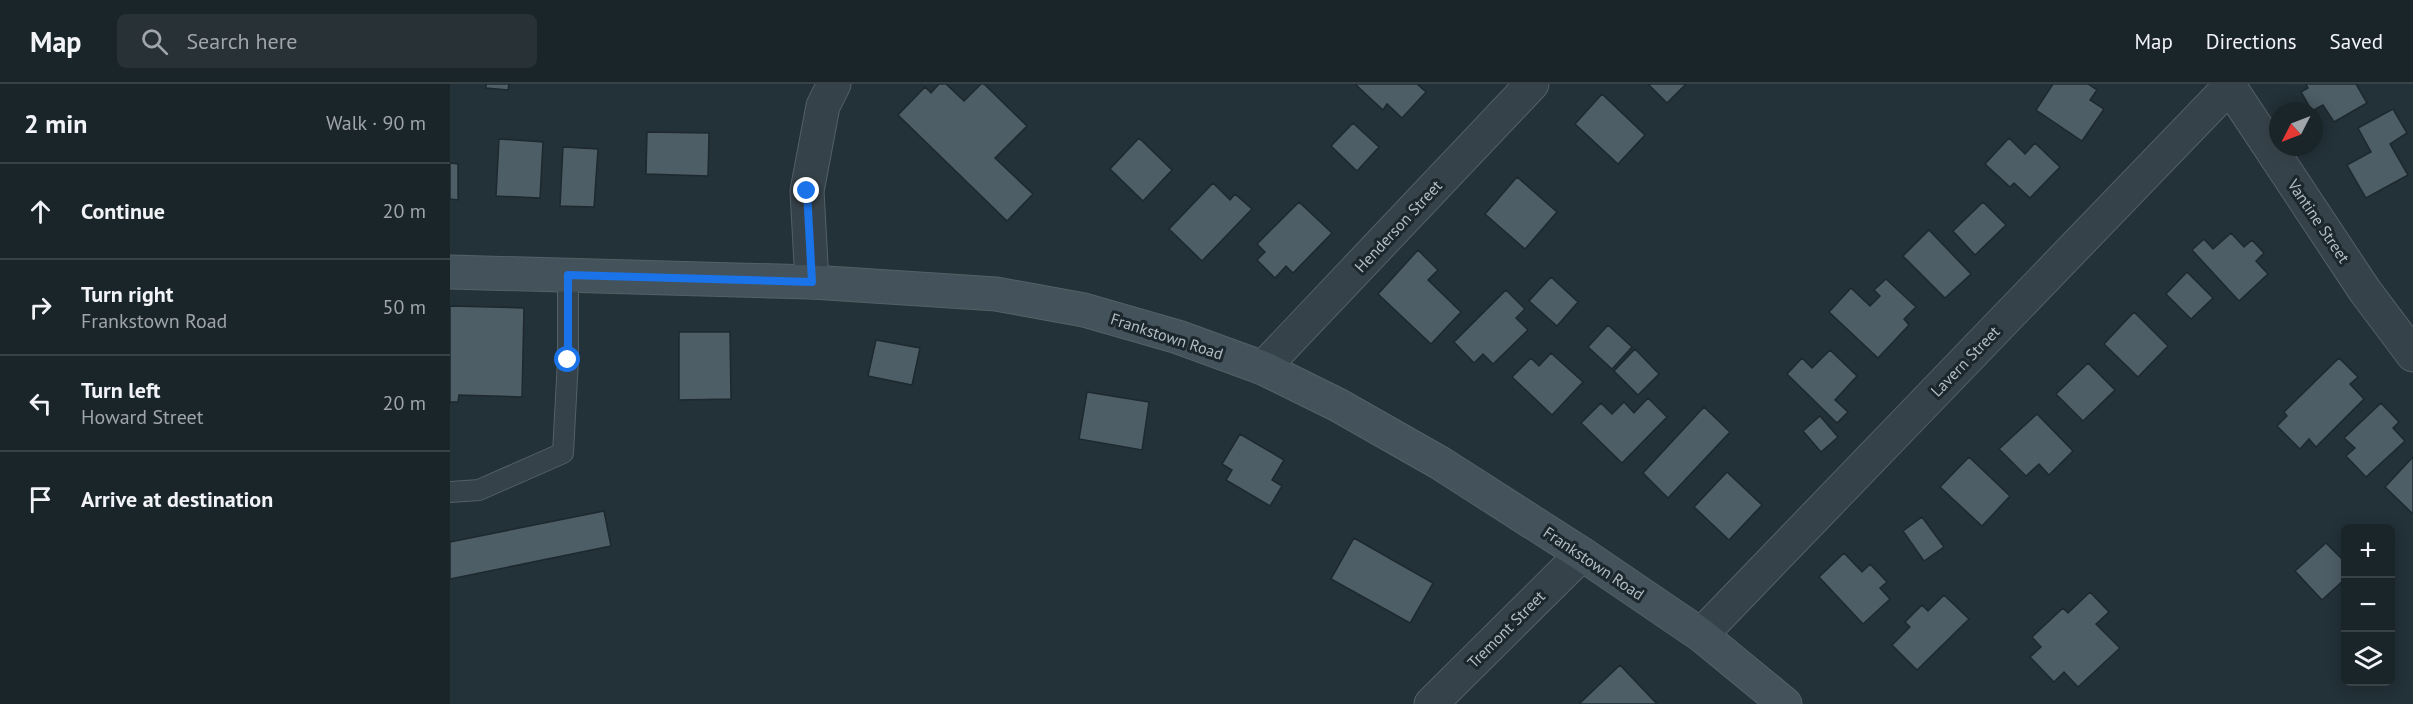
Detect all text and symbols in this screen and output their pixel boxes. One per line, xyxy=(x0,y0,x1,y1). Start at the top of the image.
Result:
search box xyxy=(117,14,537,68)
text: Map xyxy=(30,23,81,60)
icon: search xyxy=(138,25,171,58)
text: Search here xyxy=(186,27,297,55)
text: Map xyxy=(2134,28,2173,55)
text: Directions xyxy=(2206,28,2297,55)
text: Saved xyxy=(2330,28,2383,55)
north arrow xyxy=(2269,102,2323,156)
text: 2 min xyxy=(24,107,87,140)
text: Walk · 90 m xyxy=(326,110,426,136)
street label: Vantine Street xyxy=(2283,174,2355,267)
street label: Henderson Street xyxy=(1350,175,1446,276)
route end xyxy=(793,177,819,203)
icon: ahead xyxy=(24,195,57,228)
text: Continue xyxy=(81,197,165,225)
text: 20 m xyxy=(383,198,426,224)
text: Turn right xyxy=(81,280,173,308)
icon: right xyxy=(24,291,57,324)
text: 50 m xyxy=(383,294,426,320)
text: Frankstown Road xyxy=(81,308,227,334)
street label: Frankstown Road xyxy=(1108,308,1226,364)
street label: Lavern Street xyxy=(1926,321,2004,401)
route start xyxy=(554,346,580,372)
text: Turn left xyxy=(81,376,161,404)
icon: left xyxy=(24,387,57,420)
text: 20 m xyxy=(383,390,426,416)
text: Howard Street xyxy=(81,404,204,430)
icon: arrive xyxy=(24,483,57,516)
text: Arrive at destination xyxy=(81,485,273,513)
street label: Frankstown Road xyxy=(1540,522,1648,604)
map controls xyxy=(2341,524,2395,686)
button: + xyxy=(2341,524,2395,578)
button: − xyxy=(2341,578,2395,632)
street label: Tremont Street xyxy=(1463,586,1549,672)
button: layers xyxy=(2341,632,2395,686)

